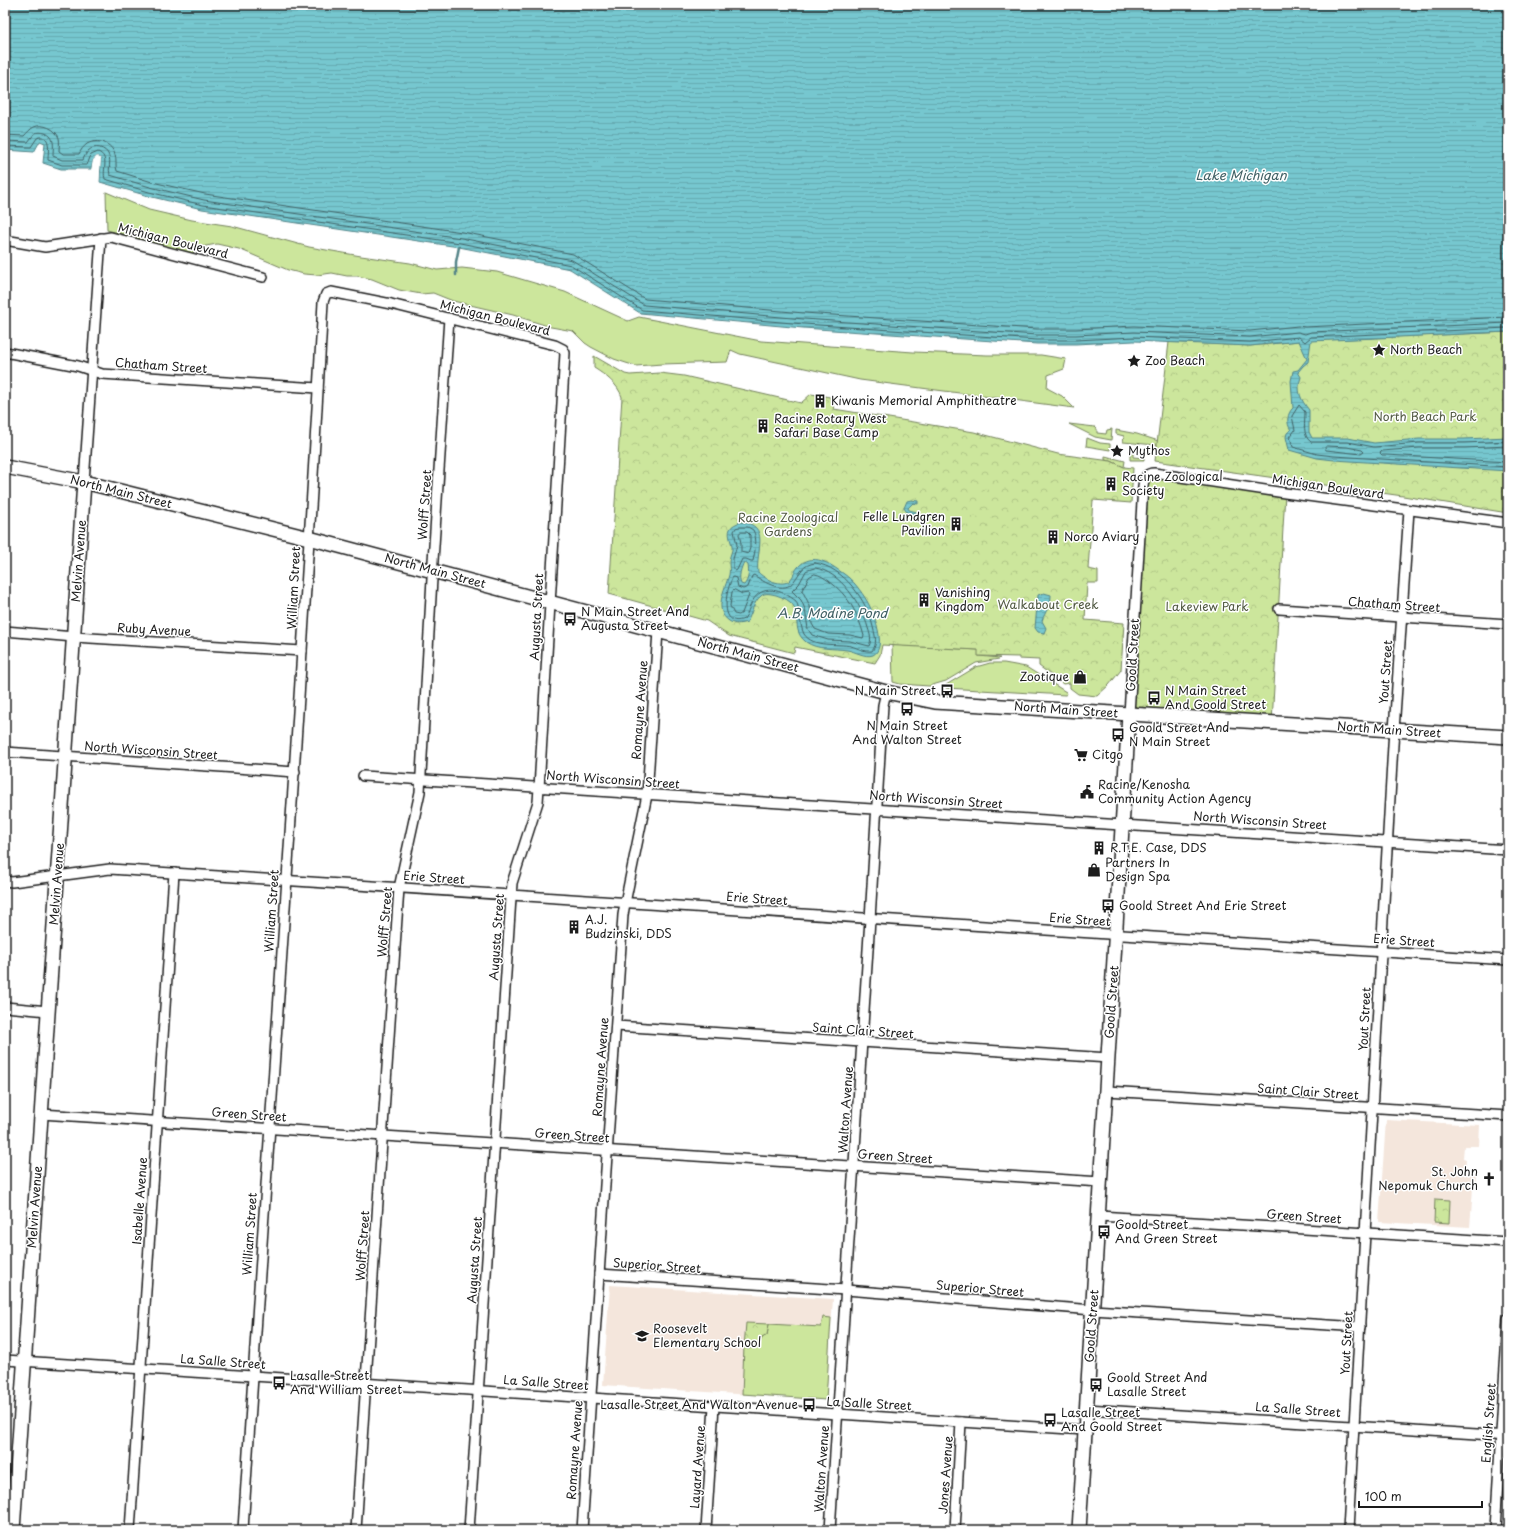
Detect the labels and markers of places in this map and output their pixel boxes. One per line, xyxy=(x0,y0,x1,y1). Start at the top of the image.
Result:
place label: North Beach xyxy=(1390,340,1462,358)
place icon: North Beach xyxy=(1371,342,1387,358)
place label: Zoo Beach xyxy=(1145,351,1205,369)
place icon: Zoo Beach xyxy=(1126,353,1142,369)
place label: Kiwanis Memorial Amphitheatre xyxy=(831,391,1017,409)
building icon: Kiwanis Memorial Amphitheatre xyxy=(812,393,828,409)
place label: Racine Rotary West Safari Base Camp xyxy=(774,409,887,441)
building icon: Racine Rotary West Safari Base Camp xyxy=(755,418,771,434)
place label: Mythos xyxy=(1128,441,1171,459)
place icon: Mythos xyxy=(1109,443,1125,459)
place label: Racine Zoological Society xyxy=(1122,467,1223,499)
building icon: Racine Zoological Society xyxy=(1103,476,1119,492)
place label: Felle Lundgren Pavilion xyxy=(863,507,945,539)
building icon: Felle Lundgren Pavilion xyxy=(948,516,964,532)
place label: Norco Aviary xyxy=(1064,527,1140,545)
building icon: Norco Aviary xyxy=(1045,529,1061,545)
place label: Vanishing Kingdom xyxy=(935,583,990,615)
building icon: Vanishing Kingdom xyxy=(916,592,932,608)
place label: N Main Street And Augusta Street xyxy=(581,602,689,634)
bus stop icon: N Main Street And Augusta Street xyxy=(562,611,578,627)
place label: Zootique xyxy=(1020,667,1069,685)
shop icon: Zootique xyxy=(1072,669,1088,685)
place label: N Main Street xyxy=(855,681,936,699)
place label: N Main Street And Goold Street xyxy=(1165,681,1266,713)
bus stop icon: N Main Street xyxy=(939,683,955,699)
bus stop icon: N Main Street And Goold Street xyxy=(1146,690,1162,706)
bus stop icon: N Main Street And Walton Street xyxy=(899,701,915,717)
place label: N Main Street And Walton Street xyxy=(852,716,962,748)
place label: Goold Street And N Main Street xyxy=(1129,718,1229,750)
bus stop icon: Goold Street And N Main Street xyxy=(1110,727,1126,743)
place label: Citgo xyxy=(1092,745,1123,763)
supermarket icon: Citgo xyxy=(1073,747,1089,763)
place label: Racine/Kenosha Community Action Agency xyxy=(1098,775,1252,807)
public building icon: Racine/Kenosha Community Action Agency xyxy=(1079,784,1095,800)
place label: R.T.E. Case, DDS xyxy=(1110,838,1207,856)
building icon: R.T.E. Case, DDS xyxy=(1091,840,1107,856)
place label: Partners In Design Spa xyxy=(1105,853,1171,885)
shop icon: Partners In Design Spa xyxy=(1086,862,1102,878)
place label: Goold Street And Erie Street xyxy=(1119,896,1286,914)
bus stop icon: Goold Street And Erie Street xyxy=(1100,898,1116,914)
place label: A.J. Budzinski, DDS xyxy=(585,910,672,942)
building icon: A.J. Budzinski, DDS xyxy=(566,919,582,935)
place label: St. John Nepomuk Church xyxy=(1378,1162,1478,1194)
church icon: St. John Nepomuk Church xyxy=(1481,1171,1497,1187)
place label: Goold Street And Green Street xyxy=(1115,1215,1218,1247)
bus stop icon: Goold Street And Green Street xyxy=(1096,1224,1112,1240)
place label: Roosevelt Elementary School xyxy=(653,1319,761,1351)
school or university icon: Roosevelt Elementary School xyxy=(634,1328,650,1344)
place label: Lasalle Street And William Street xyxy=(290,1366,402,1398)
place label: Goold Street And Lasalle Street xyxy=(1107,1368,1207,1400)
bus stop icon: Lasalle Street And William Street xyxy=(271,1375,287,1391)
bus stop icon: Goold Street And Lasalle Street xyxy=(1088,1377,1104,1393)
place label: Lasalle Street And Walton Avenue xyxy=(600,1395,798,1413)
bus stop icon: Lasalle Street And Walton Avenue xyxy=(801,1397,817,1413)
place label: Lasalle Street And Goold Street xyxy=(1061,1403,1162,1435)
bus stop icon: Lasalle Street And Goold Street xyxy=(1042,1412,1058,1428)

